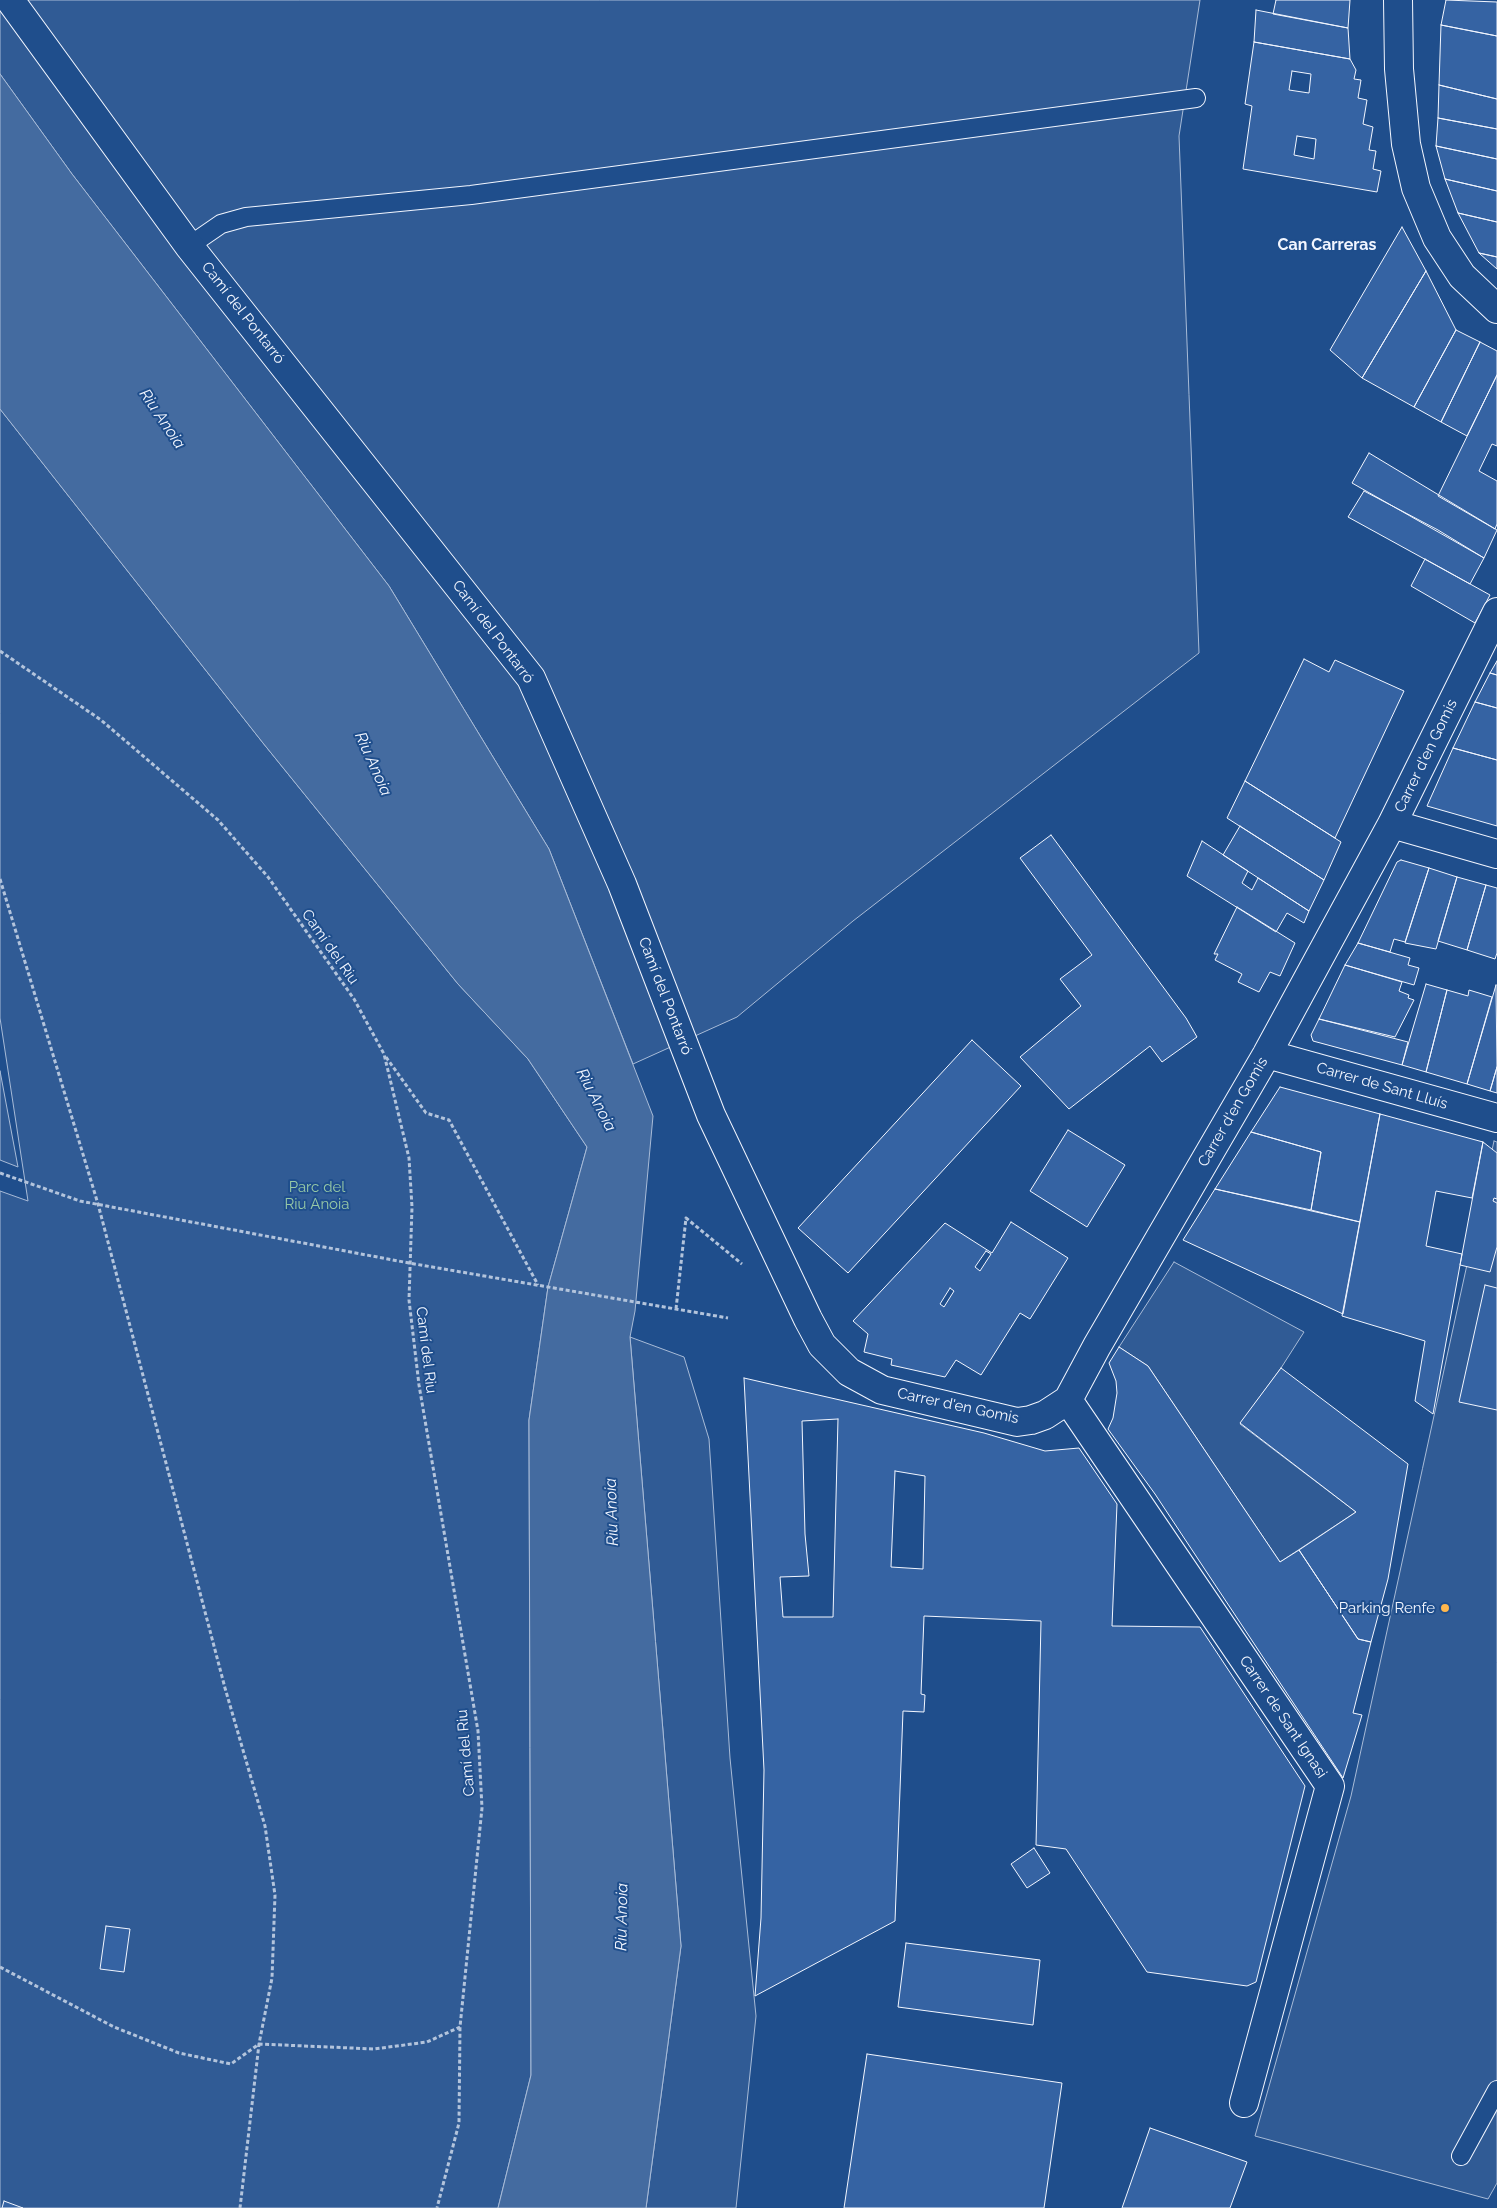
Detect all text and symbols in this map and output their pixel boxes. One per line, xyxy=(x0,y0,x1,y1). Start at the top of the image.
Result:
district label: Can Carreras xyxy=(1278,235,1376,255)
street label: Camí del Pontarró xyxy=(198,258,288,368)
water label: Riu Anoia xyxy=(135,385,189,453)
street label: Camí del Pontarró xyxy=(448,577,538,687)
street label: Carrer d'en Gomis xyxy=(1391,696,1461,816)
water label: Riu Anoia xyxy=(350,729,396,799)
street label: Camí del Riu xyxy=(298,906,362,988)
street label: Camí del Pontarró xyxy=(634,935,696,1057)
street label: Carrer d'en Gomis xyxy=(1194,1054,1272,1170)
street label: Carrer de Sant Lluís xyxy=(1314,1059,1450,1113)
water label: Riu Anoia xyxy=(572,1065,620,1135)
park label: Parc del Riu Anoia xyxy=(285,1178,349,1213)
street label: Camí del Riu xyxy=(412,1306,440,1394)
street label: Carrer d'en Gomis xyxy=(896,1384,1020,1428)
water label: Riu Anoia xyxy=(601,1478,623,1546)
place label: Parking Renfe xyxy=(1339,1599,1435,1617)
marker: Parking Renfe xyxy=(1439,1602,1451,1614)
street label: Carrer de Sant Ignasi xyxy=(1235,1652,1331,1782)
street label: Camí del Riu xyxy=(453,1709,479,1797)
water label: Riu Anoia xyxy=(612,1883,632,1951)

